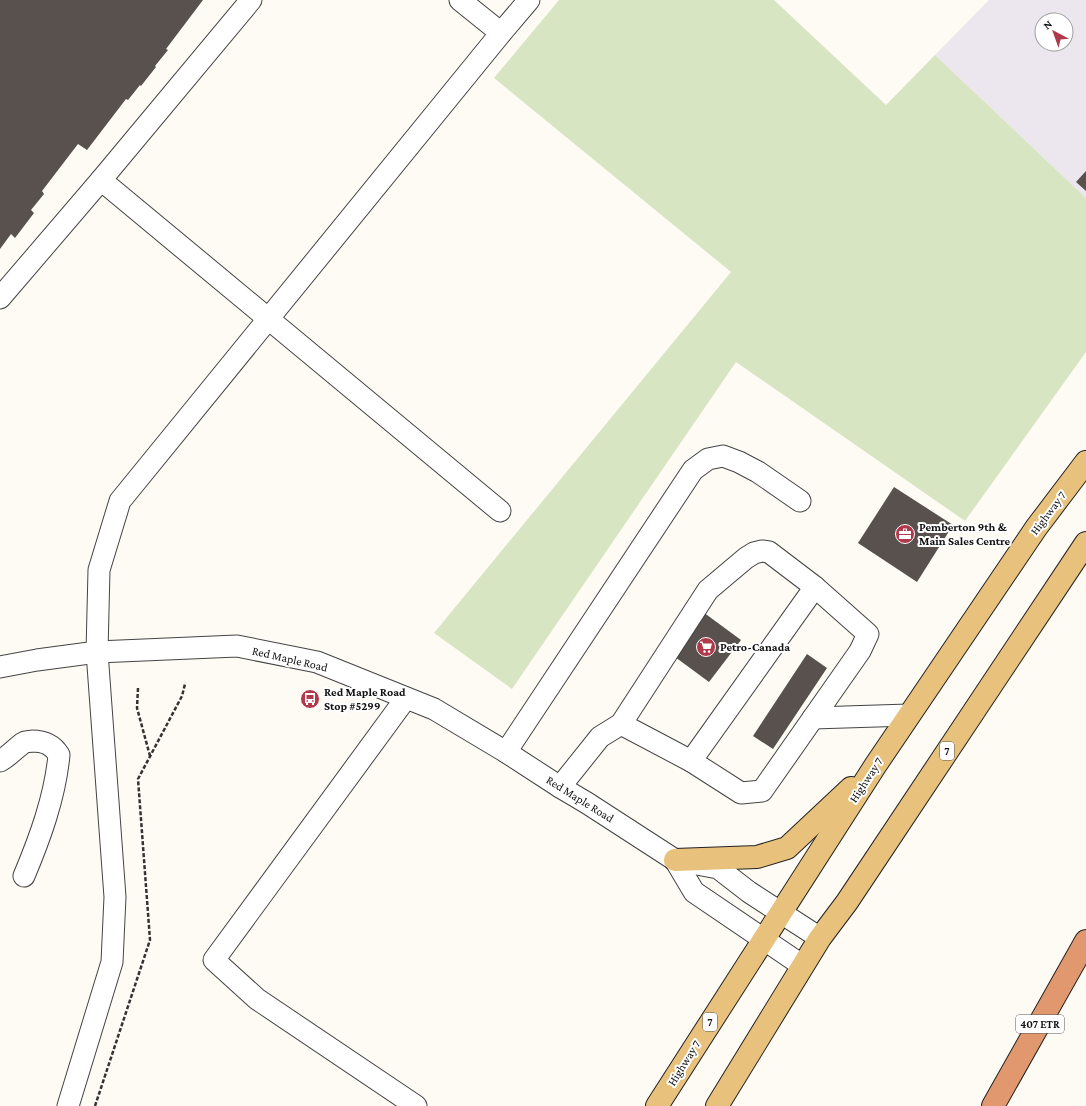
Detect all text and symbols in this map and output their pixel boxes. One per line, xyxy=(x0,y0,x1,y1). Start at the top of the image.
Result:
north arrow xyxy=(1034,12,1074,52)
text: N xyxy=(1041,17,1055,31)
street label: Highway 7 xyxy=(1027,488,1069,537)
place label: Pemberton 9th & Main Sales Centre xyxy=(919,520,1011,548)
office icon: Pemberton 9th & Main Sales Centre xyxy=(894,523,916,545)
supermarket icon: Petro-Canada xyxy=(695,636,717,658)
place label: Petro-Canada xyxy=(720,640,790,654)
street label: Red Maple Road xyxy=(251,644,330,675)
place label: Red Maple Road Stop #5299 xyxy=(324,685,406,713)
bus stop icon: Red Maple Road Stop #5299 xyxy=(299,688,321,710)
road number: 7 xyxy=(940,742,954,760)
street label: Highway 7 xyxy=(846,755,886,805)
street label: Red Maple Road xyxy=(544,773,617,826)
road number: 7 xyxy=(703,1013,717,1031)
road number: 407 ETR xyxy=(1016,1015,1064,1033)
street label: Highway 7 xyxy=(665,1037,704,1088)

